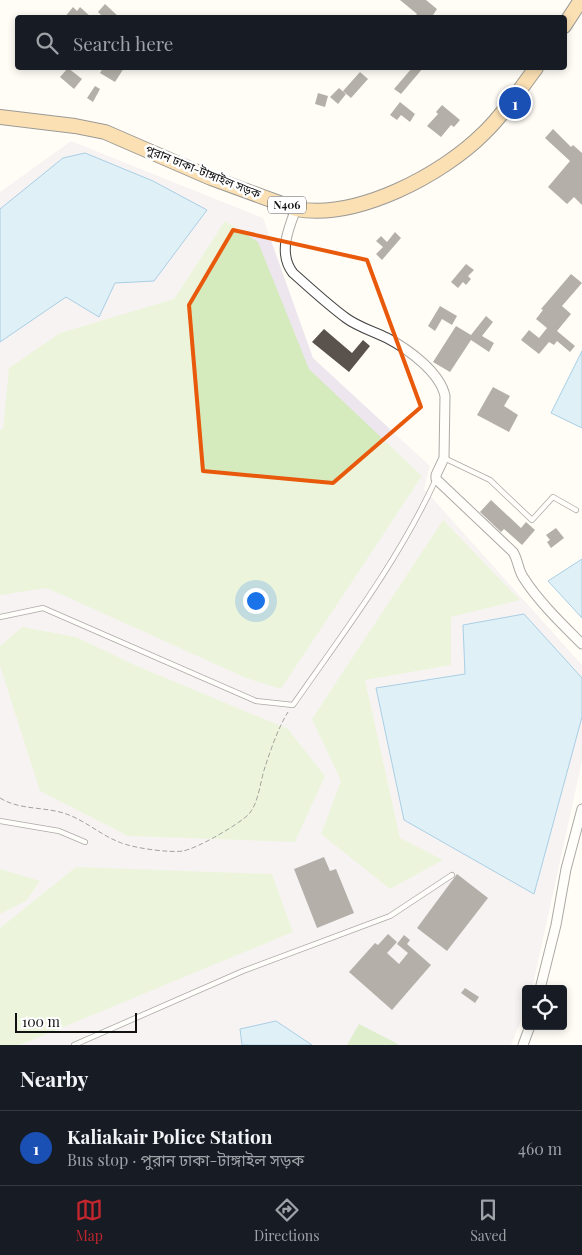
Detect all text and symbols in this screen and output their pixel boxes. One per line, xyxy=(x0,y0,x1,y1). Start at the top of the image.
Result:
search box xyxy=(15,15,567,70)
icon: search xyxy=(33,29,61,57)
text: Search here xyxy=(73,30,173,56)
pin: 1 xyxy=(499,84,531,122)
street label: পুরান ঢাকা-টাঙ্গাইল সড়ক xyxy=(143,141,264,203)
road number: N406 xyxy=(268,196,306,214)
your location xyxy=(243,588,269,614)
map controls xyxy=(522,985,567,1030)
button: locate xyxy=(522,985,567,1030)
scale bar xyxy=(15,1010,138,1033)
text: 100 m xyxy=(22,1012,60,1031)
text: Nearby xyxy=(20,1064,89,1092)
text: Kaliakair Police Station xyxy=(67,1123,272,1149)
text: 1 xyxy=(33,1138,39,1159)
text: 460 m xyxy=(518,1138,562,1159)
text: Bus stop · পুরান ঢাকা-টাঙ্গাইল সড়ক xyxy=(67,1149,304,1170)
tab: Map xyxy=(75,1196,103,1245)
tab: Directions xyxy=(254,1196,320,1245)
tab: Saved xyxy=(470,1196,507,1245)

